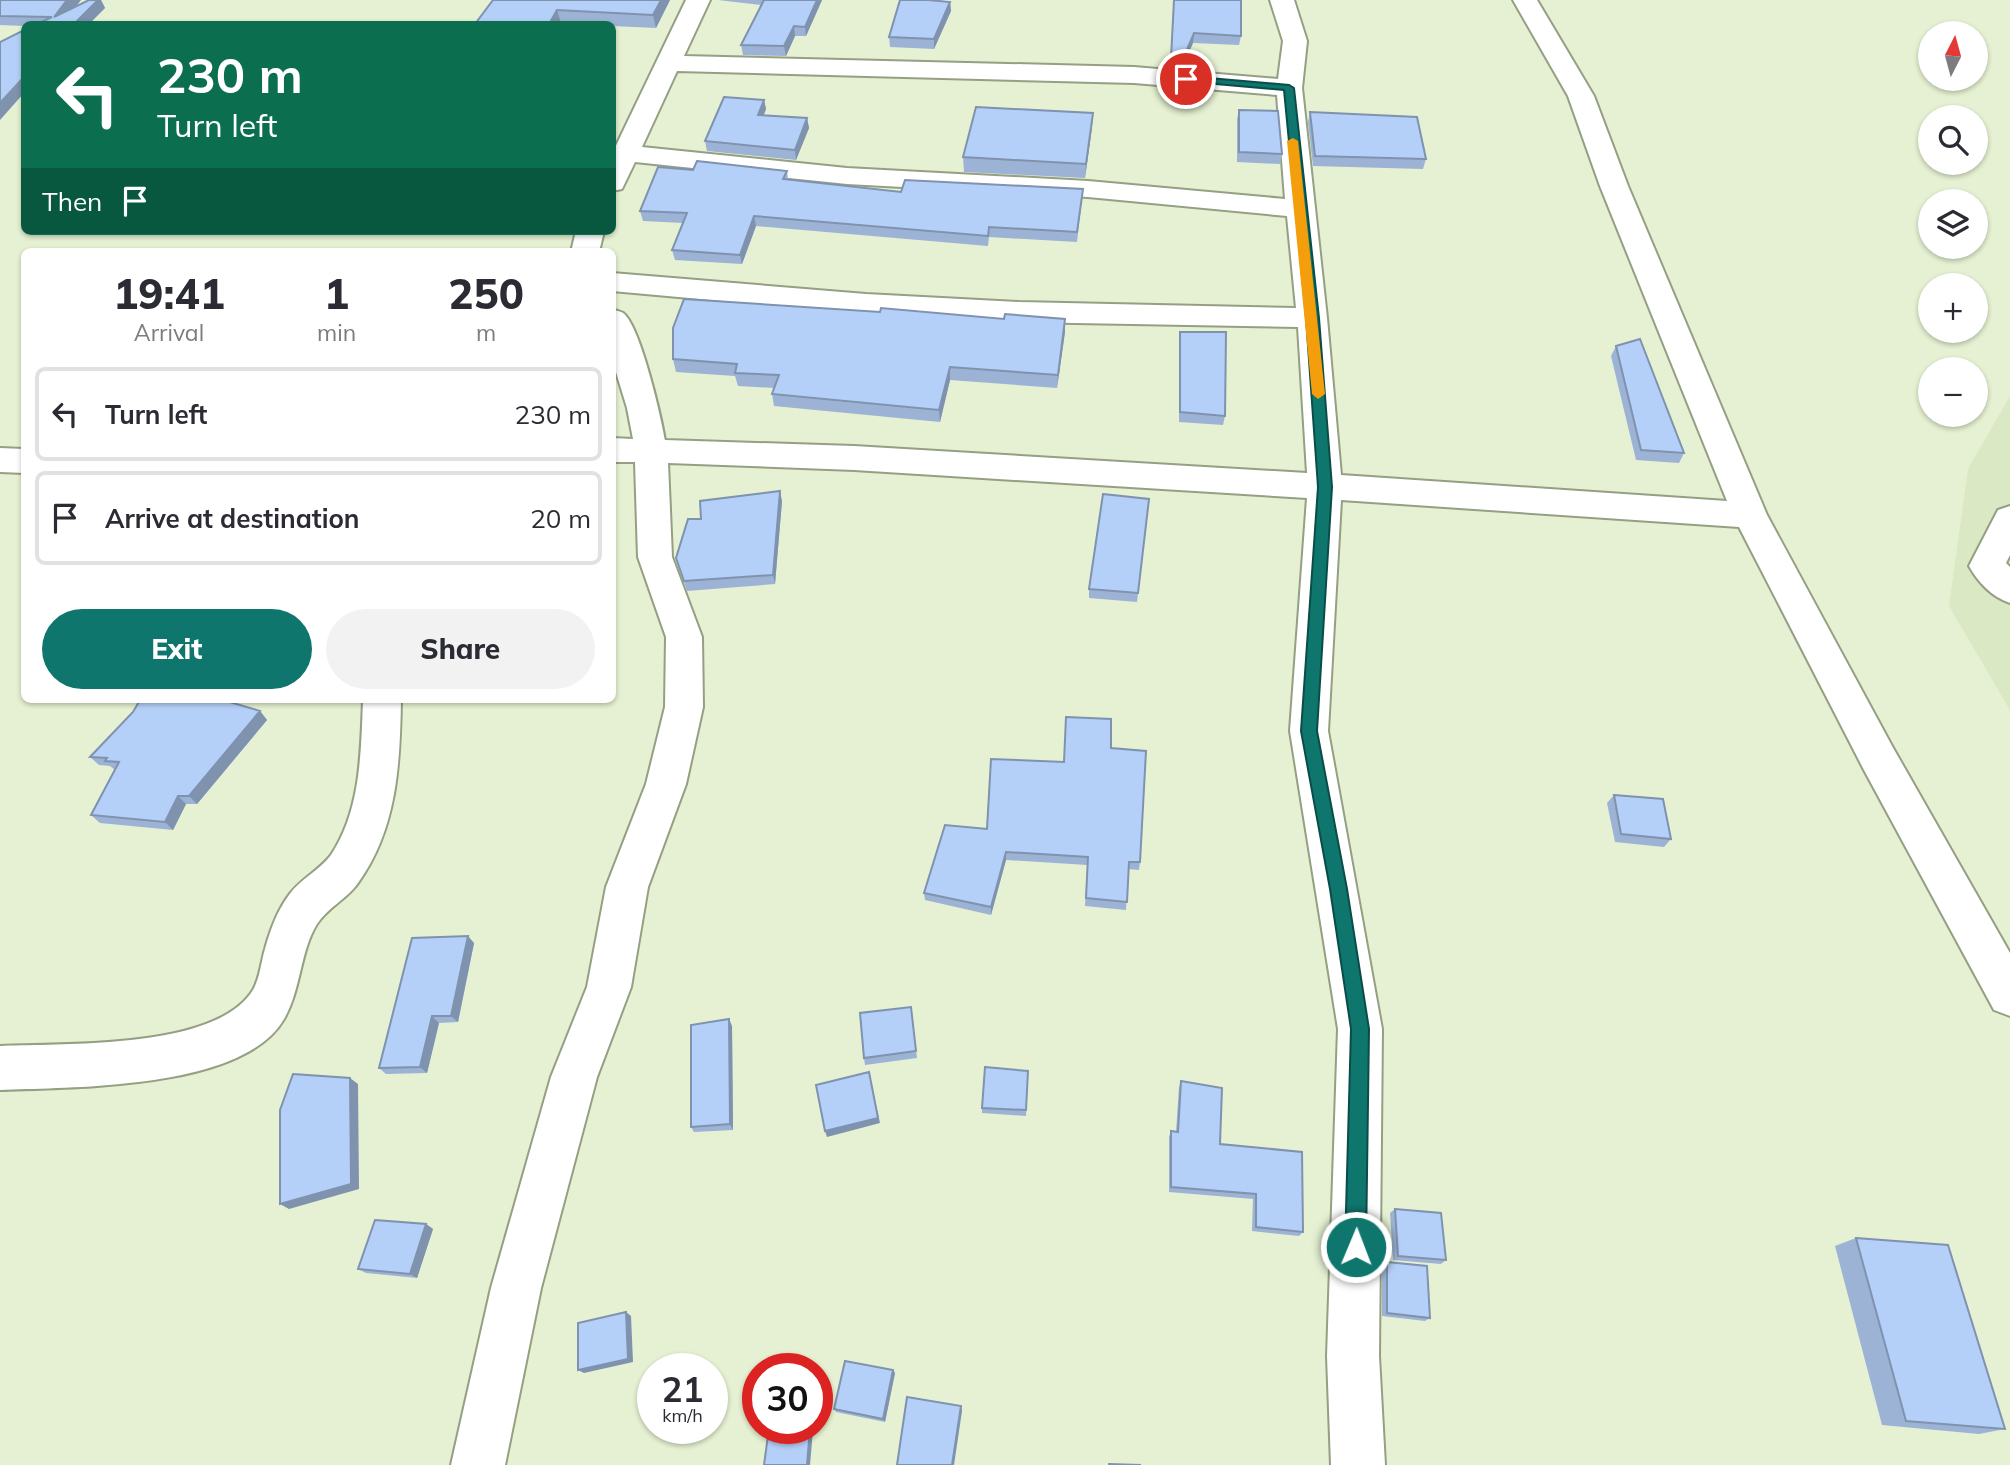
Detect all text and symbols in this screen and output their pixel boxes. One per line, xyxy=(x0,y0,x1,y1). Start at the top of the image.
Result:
north arrow xyxy=(1918,21,1988,91)
map controls xyxy=(1918,21,1988,427)
text: 230 m xyxy=(157,44,303,105)
icon: left xyxy=(42,49,133,140)
pin xyxy=(1156,49,1216,109)
icon: arrive xyxy=(1167,60,1205,98)
text: Turn left xyxy=(157,105,277,145)
button: search xyxy=(1918,105,1988,175)
icon: arrive xyxy=(116,182,154,220)
text: Then xyxy=(42,185,102,218)
button: layers xyxy=(1918,189,1988,259)
text: 19:41 xyxy=(113,267,225,320)
text: 1 xyxy=(324,267,349,320)
text: 250 xyxy=(448,267,524,320)
button: + xyxy=(1918,273,1988,343)
text: Arrival xyxy=(134,318,204,347)
text: min xyxy=(317,318,356,347)
text: m xyxy=(476,318,496,347)
button: − xyxy=(1918,357,1988,427)
icon: left xyxy=(46,395,84,433)
text: Turn left xyxy=(105,398,207,431)
text: 230 m xyxy=(515,398,591,431)
icon: arrive xyxy=(46,499,84,537)
text: Arrive at destination xyxy=(105,502,360,535)
text: 20 m xyxy=(530,502,591,535)
button: Exit xyxy=(42,609,312,689)
button: Share xyxy=(326,609,595,689)
position arrow xyxy=(1319,1210,1393,1284)
speed limit sign: 30 xyxy=(742,1353,833,1444)
text: 21 xyxy=(661,1367,704,1411)
text: km/h xyxy=(662,1404,703,1427)

